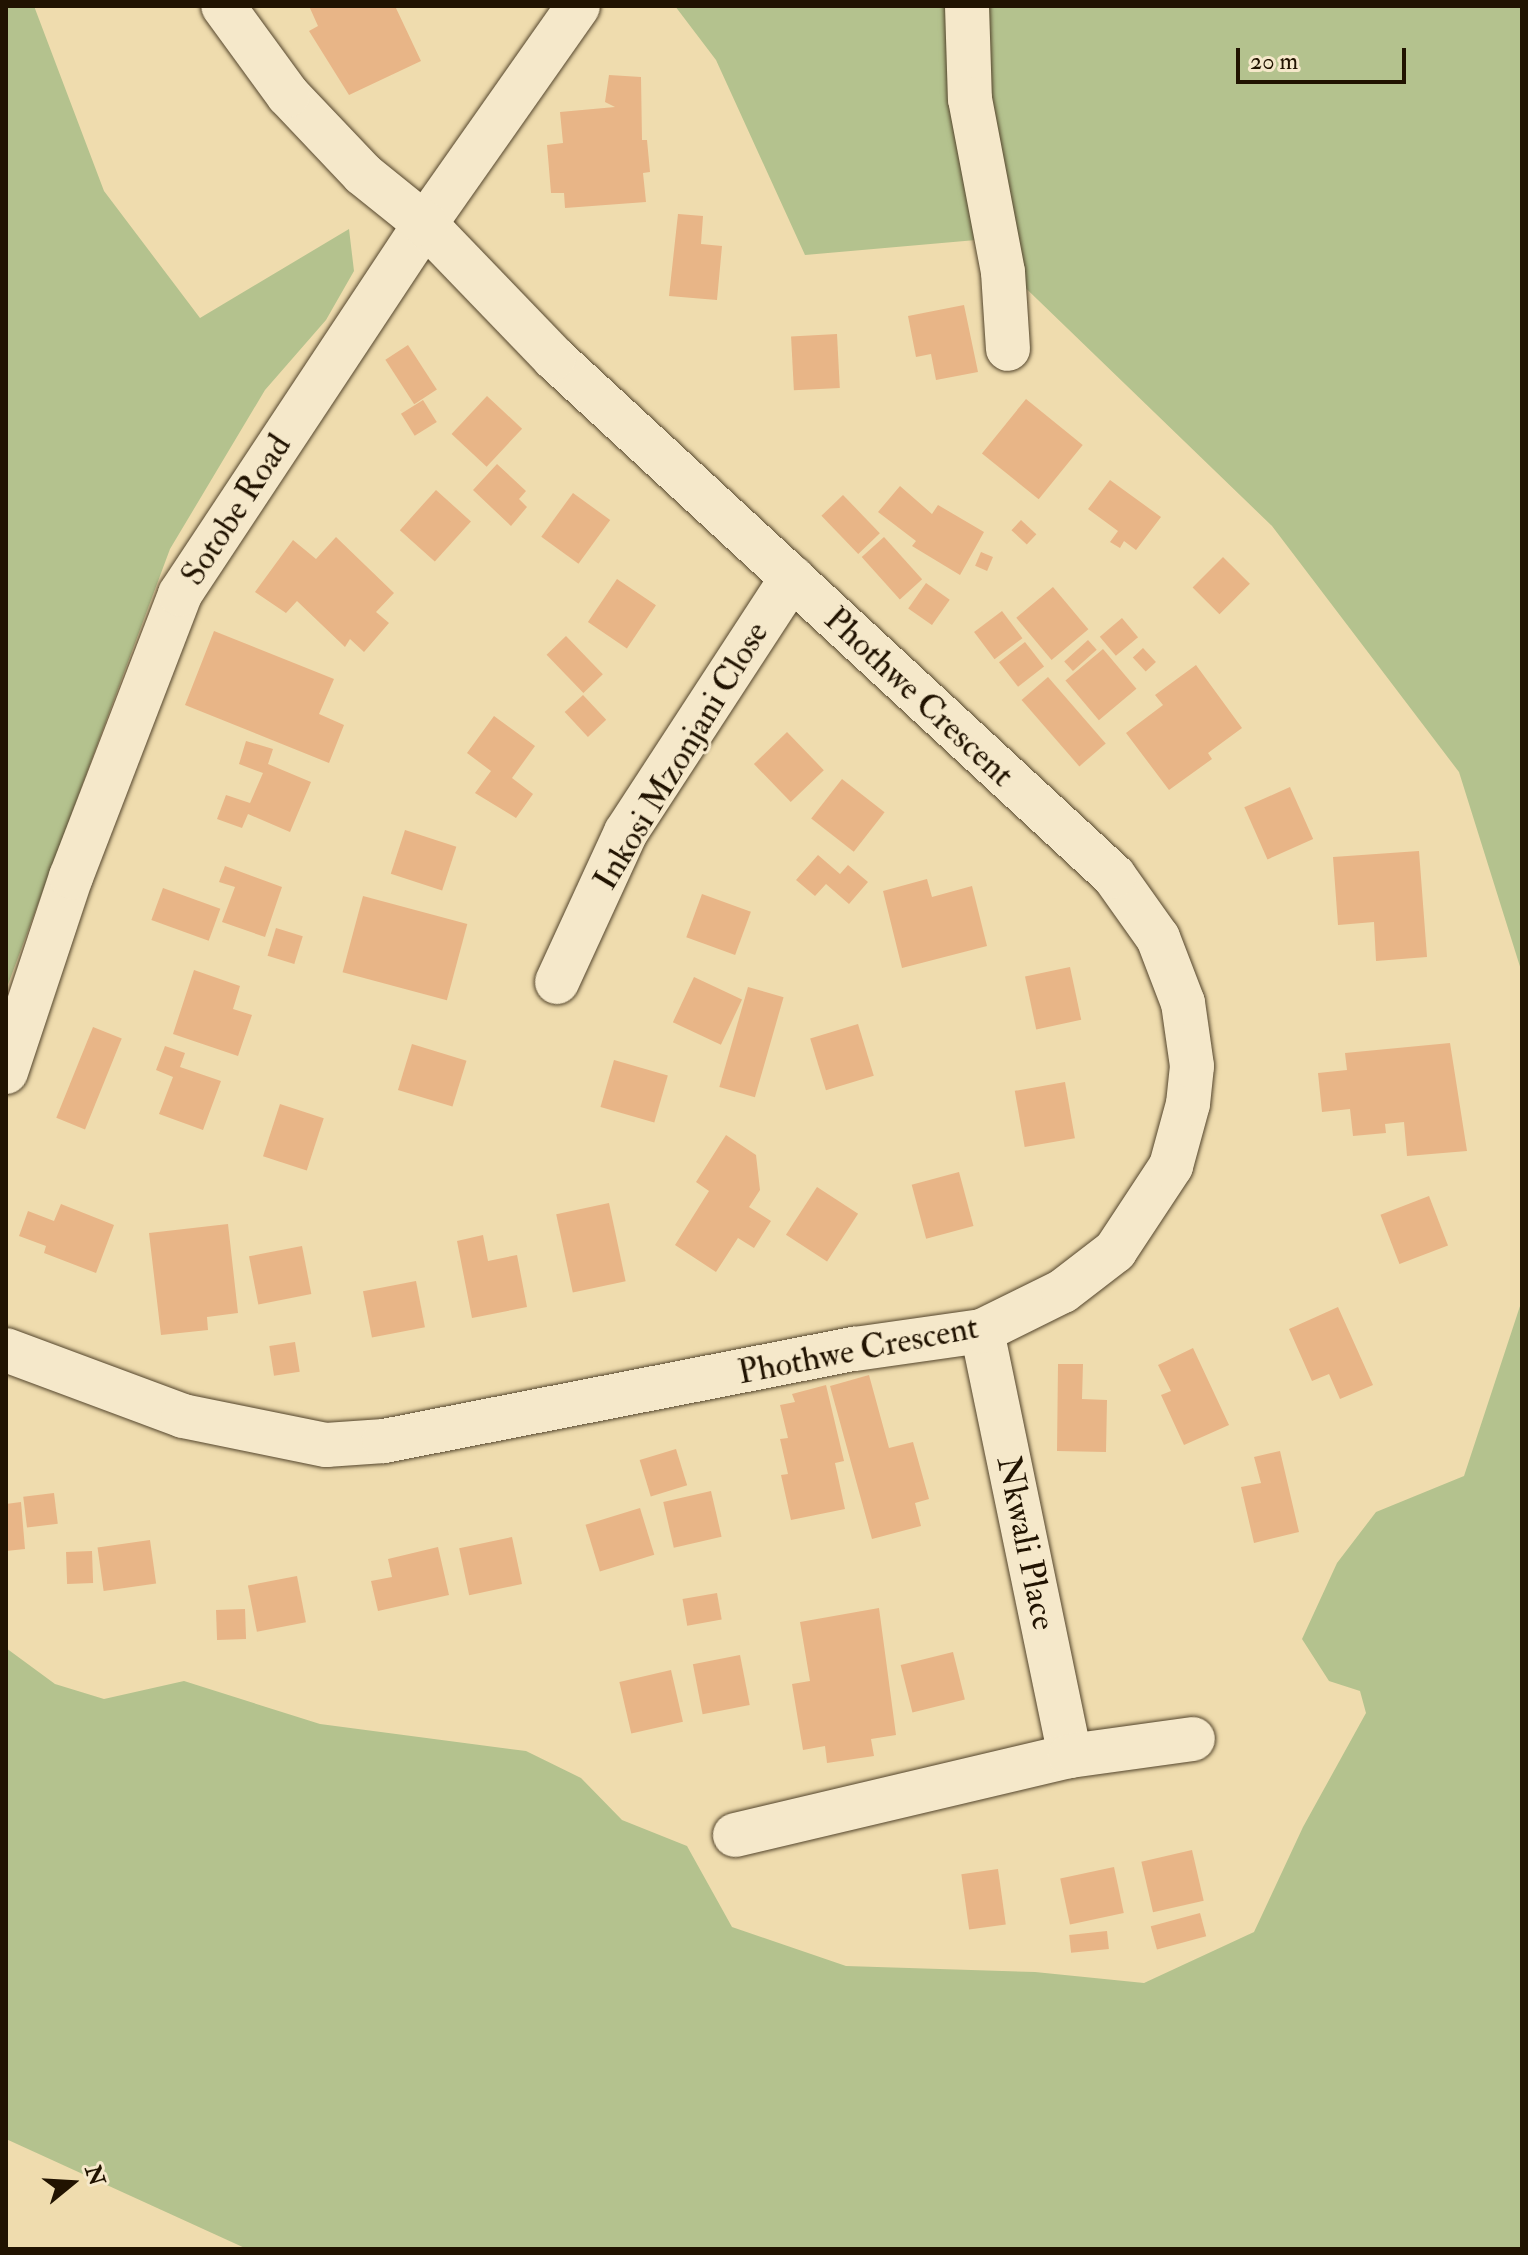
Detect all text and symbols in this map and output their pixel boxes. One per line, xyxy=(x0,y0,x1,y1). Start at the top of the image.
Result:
scale bar xyxy=(1240,32,1410,82)
text: 20 m xyxy=(1250,46,1298,77)
street label: Sotobe Road xyxy=(172,427,300,593)
street label: Phothwe Crescent xyxy=(816,599,1022,795)
street label: Inkosi Mzonjani Close xyxy=(585,615,777,897)
street label: Phothwe Crescent xyxy=(734,1307,982,1393)
street label: Nkwali Place xyxy=(988,1452,1064,1634)
north arrow xyxy=(32,2143,112,2223)
text: N xyxy=(78,2162,111,2189)

